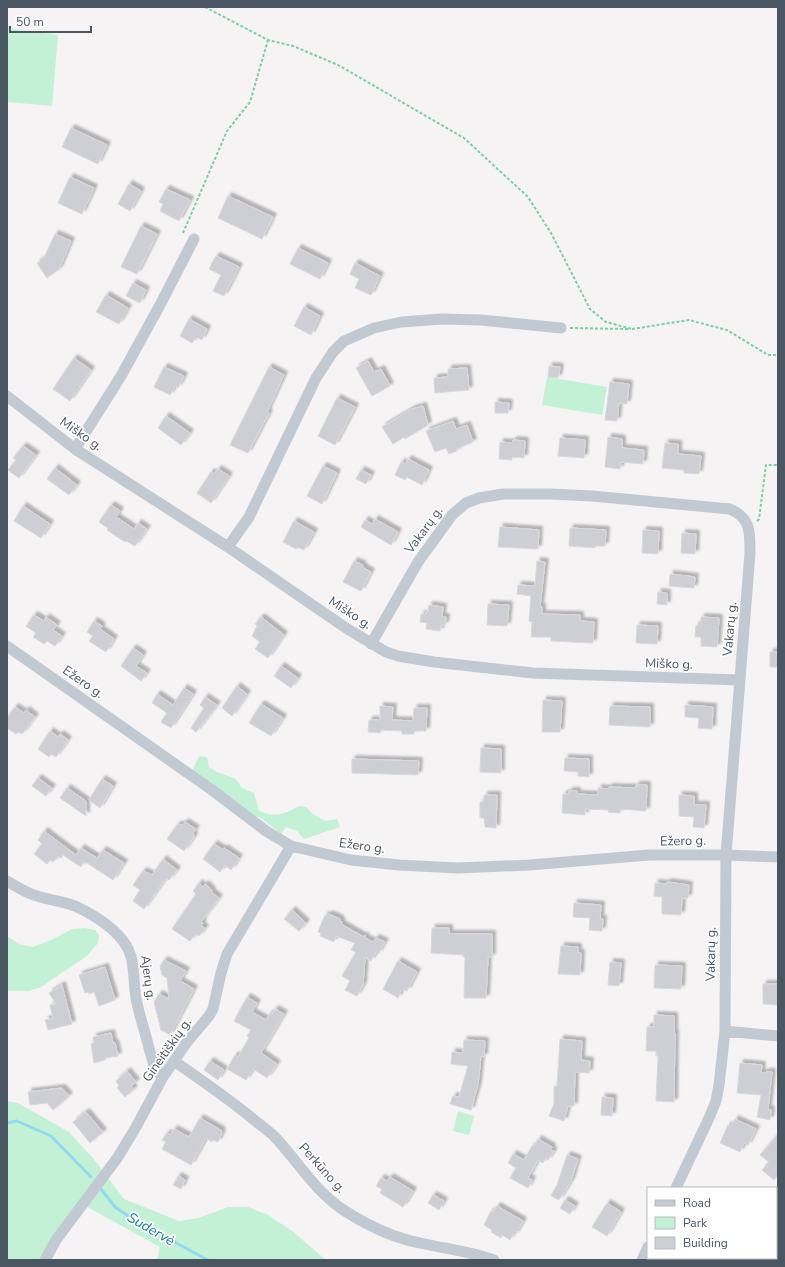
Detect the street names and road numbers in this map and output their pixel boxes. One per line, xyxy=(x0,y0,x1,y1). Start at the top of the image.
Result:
street label: Miško g. xyxy=(56,413,106,455)
street label: Vakarų g. xyxy=(400,503,447,558)
street label: Miško g. xyxy=(325,592,375,634)
street label: Vakarų g. xyxy=(719,601,741,658)
street label: Miško g. xyxy=(645,654,693,674)
street label: Ežero g. xyxy=(59,661,107,703)
street label: Ežero g. xyxy=(660,832,706,850)
street label: Ežero g. xyxy=(338,834,386,858)
street label: Vakarų g. xyxy=(702,927,720,982)
street label: Ajerų g. xyxy=(136,954,160,1002)
street label: Gineitiškių g. xyxy=(138,1014,196,1086)
street label: Perkūno g. xyxy=(295,1139,349,1197)

